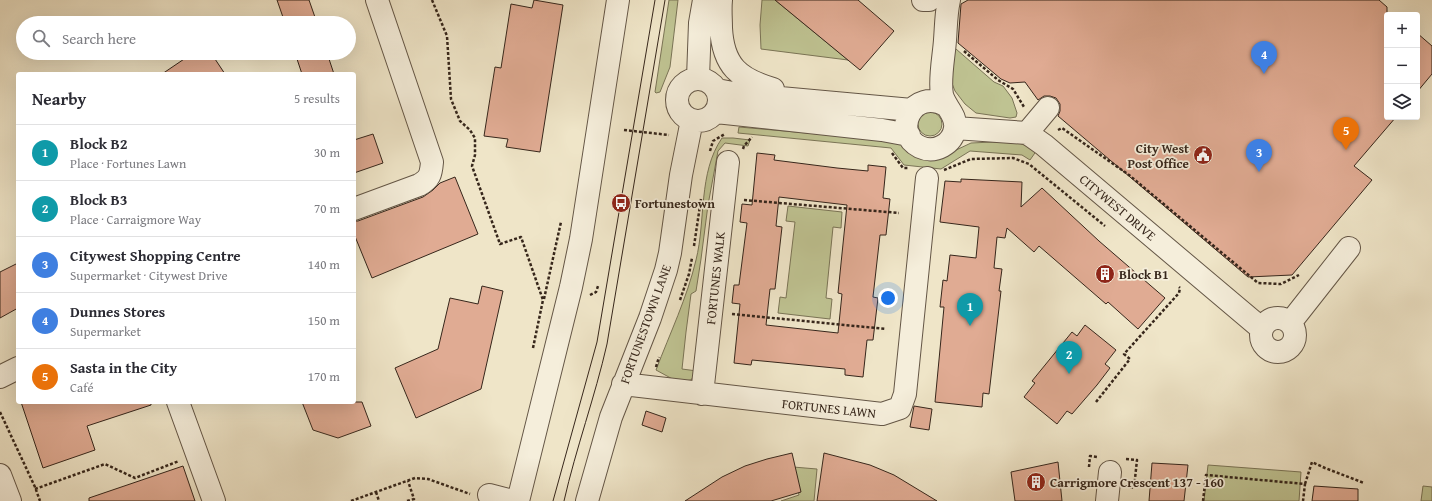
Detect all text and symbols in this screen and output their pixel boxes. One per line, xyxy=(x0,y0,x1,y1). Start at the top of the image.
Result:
map controls xyxy=(1384,12,1420,120)
button: + xyxy=(1384,12,1420,48)
search box xyxy=(16,16,356,60)
icon: search xyxy=(30,27,52,49)
text: Search here xyxy=(62,28,136,49)
pin: 4 xyxy=(1251,41,1277,74)
button: − xyxy=(1384,48,1420,84)
button: layers xyxy=(1384,84,1420,120)
text: Nearby xyxy=(32,86,86,111)
text: 5 results xyxy=(294,89,340,108)
pin: 5 xyxy=(1333,117,1359,150)
text: Block B2 xyxy=(70,133,127,154)
place label: City West Post Office xyxy=(1127,139,1189,173)
pin: 3 xyxy=(1246,139,1272,172)
text: 1 xyxy=(42,143,48,162)
text: 30 m xyxy=(314,143,340,162)
public building icon: City West Post Office xyxy=(1192,144,1214,166)
text: Place · Fortunes Lawn xyxy=(70,154,186,173)
street label: CITYWEST DRIVE xyxy=(1075,170,1160,245)
text: Block B3 xyxy=(70,189,127,210)
bus stop icon: Fortunestown xyxy=(610,192,632,214)
place label: Fortunestown xyxy=(635,194,715,213)
text: 2 xyxy=(42,199,48,218)
text: 70 m xyxy=(314,199,340,218)
text: Place · Carraigmore Way xyxy=(70,210,201,229)
street label: FORTUNES WALK xyxy=(701,230,730,326)
text: Citywest Shopping Centre xyxy=(70,245,241,266)
text: 3 xyxy=(42,255,48,274)
text: 140 m xyxy=(308,255,340,274)
street label: FORTUNESTOWN LANE xyxy=(615,262,676,386)
building icon: Block B1 xyxy=(1094,263,1116,285)
place label: Block B1 xyxy=(1119,265,1169,284)
text: Supermarket · Citywest Drive xyxy=(70,266,228,285)
your location xyxy=(878,288,898,308)
pin: 1 xyxy=(957,293,983,326)
text: Dunnes Stores xyxy=(70,301,165,322)
text: 4 xyxy=(42,311,48,330)
text: 150 m xyxy=(308,311,340,330)
text: Supermarket xyxy=(70,322,141,341)
pin: 2 xyxy=(1056,341,1082,374)
text: Sasta in the City xyxy=(70,357,177,378)
text: 5 xyxy=(42,367,48,386)
text: 170 m xyxy=(308,367,340,386)
text: Café xyxy=(70,378,93,397)
street label: FORTUNES LAWN xyxy=(781,394,877,423)
building icon: Carrigmore Crescent 137 - 160 xyxy=(1025,471,1047,493)
place label: Carrigmore Crescent 137 - 160 xyxy=(1050,473,1224,492)

